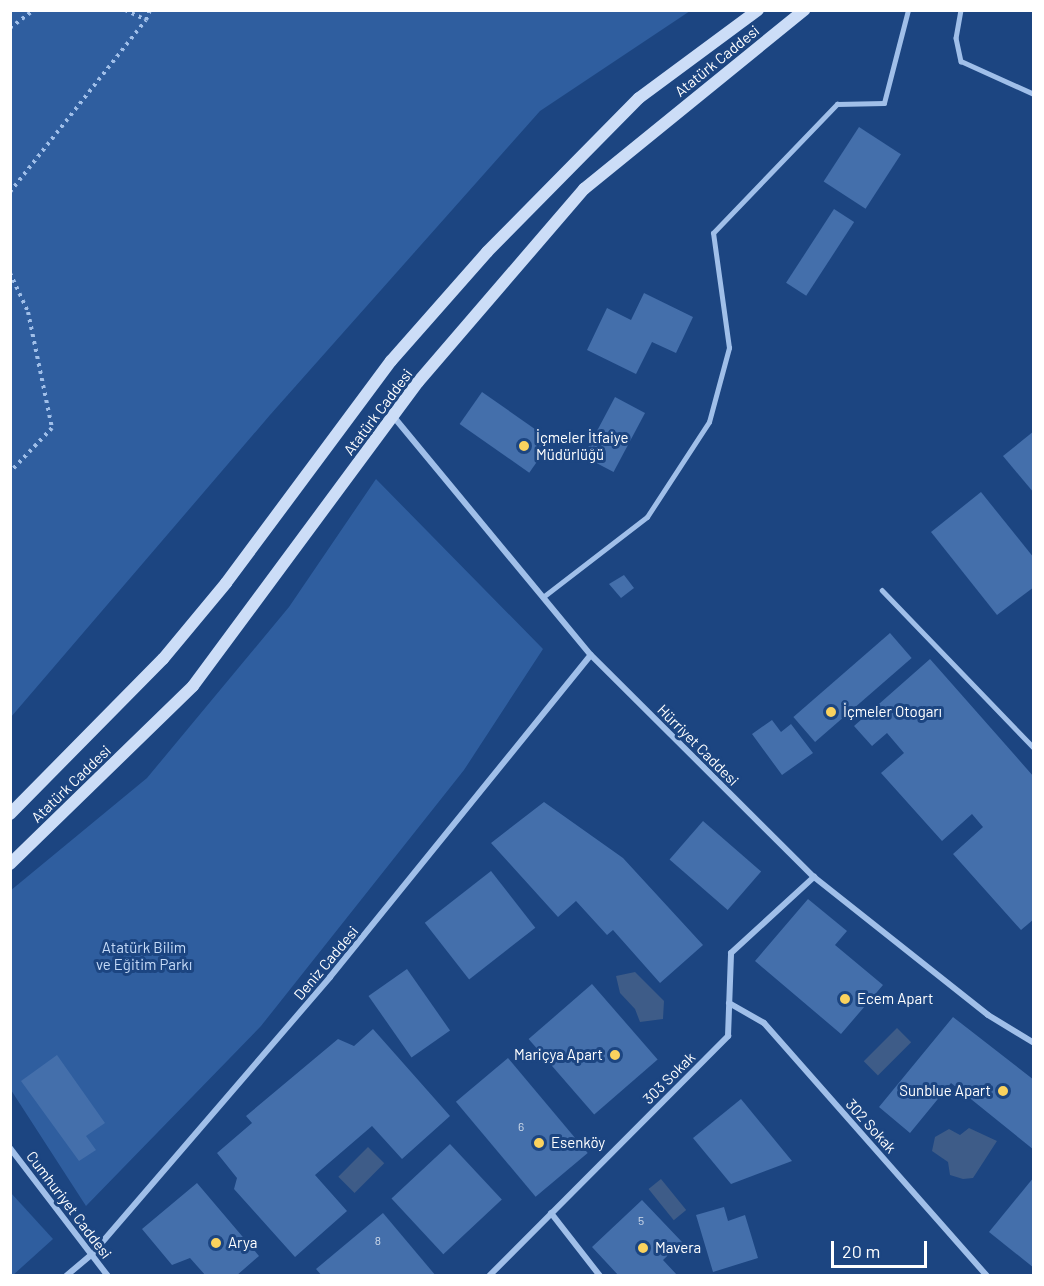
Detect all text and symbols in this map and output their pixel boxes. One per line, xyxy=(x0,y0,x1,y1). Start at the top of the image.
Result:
street label: Atatürk Caddesi xyxy=(671,21,763,101)
street label: Atatürk Caddesi xyxy=(340,365,416,459)
place label: İçmeler İtfaiye Müdürlüğü xyxy=(536,428,628,463)
marker: İçmeler İtfaiye Müdürlüğü xyxy=(517,439,531,453)
street label: Hürriyet Caddesi xyxy=(654,701,742,789)
place label: İçmeler Otogarı xyxy=(843,703,942,721)
marker: İçmeler Otogarı xyxy=(824,705,838,719)
street label: Atatürk Caddesi xyxy=(28,742,114,826)
street label: Deniz Caddesi xyxy=(290,922,362,1004)
park label: Atatürk Bilim ve Eğitim Parkı xyxy=(96,938,192,973)
place label: Ecem Apart xyxy=(857,990,933,1008)
marker: Ecem Apart xyxy=(838,992,852,1006)
place label: Mariçya Apart xyxy=(514,1046,603,1064)
marker: Mariçya Apart xyxy=(608,1048,622,1062)
street label: 303 Sokak xyxy=(639,1048,699,1108)
place label: Sunblue Apart xyxy=(899,1082,991,1100)
marker: Sunblue Apart xyxy=(996,1084,1010,1098)
street label: 302 Sokak xyxy=(842,1095,900,1157)
house number: 6 xyxy=(518,1120,524,1134)
place label: Esenköy xyxy=(551,1134,605,1152)
marker: Esenköy xyxy=(532,1136,546,1150)
street label: Cumhuriyet Caddesi xyxy=(23,1148,115,1262)
house number: 5 xyxy=(638,1214,644,1228)
scale bar xyxy=(834,1229,930,1267)
place label: Arya xyxy=(228,1234,257,1252)
house number: 8 xyxy=(375,1234,381,1248)
marker: Arya xyxy=(209,1236,223,1250)
place label: Mavera xyxy=(655,1239,701,1257)
text: 20 m xyxy=(842,1240,880,1262)
marker: Mavera xyxy=(636,1241,650,1255)

